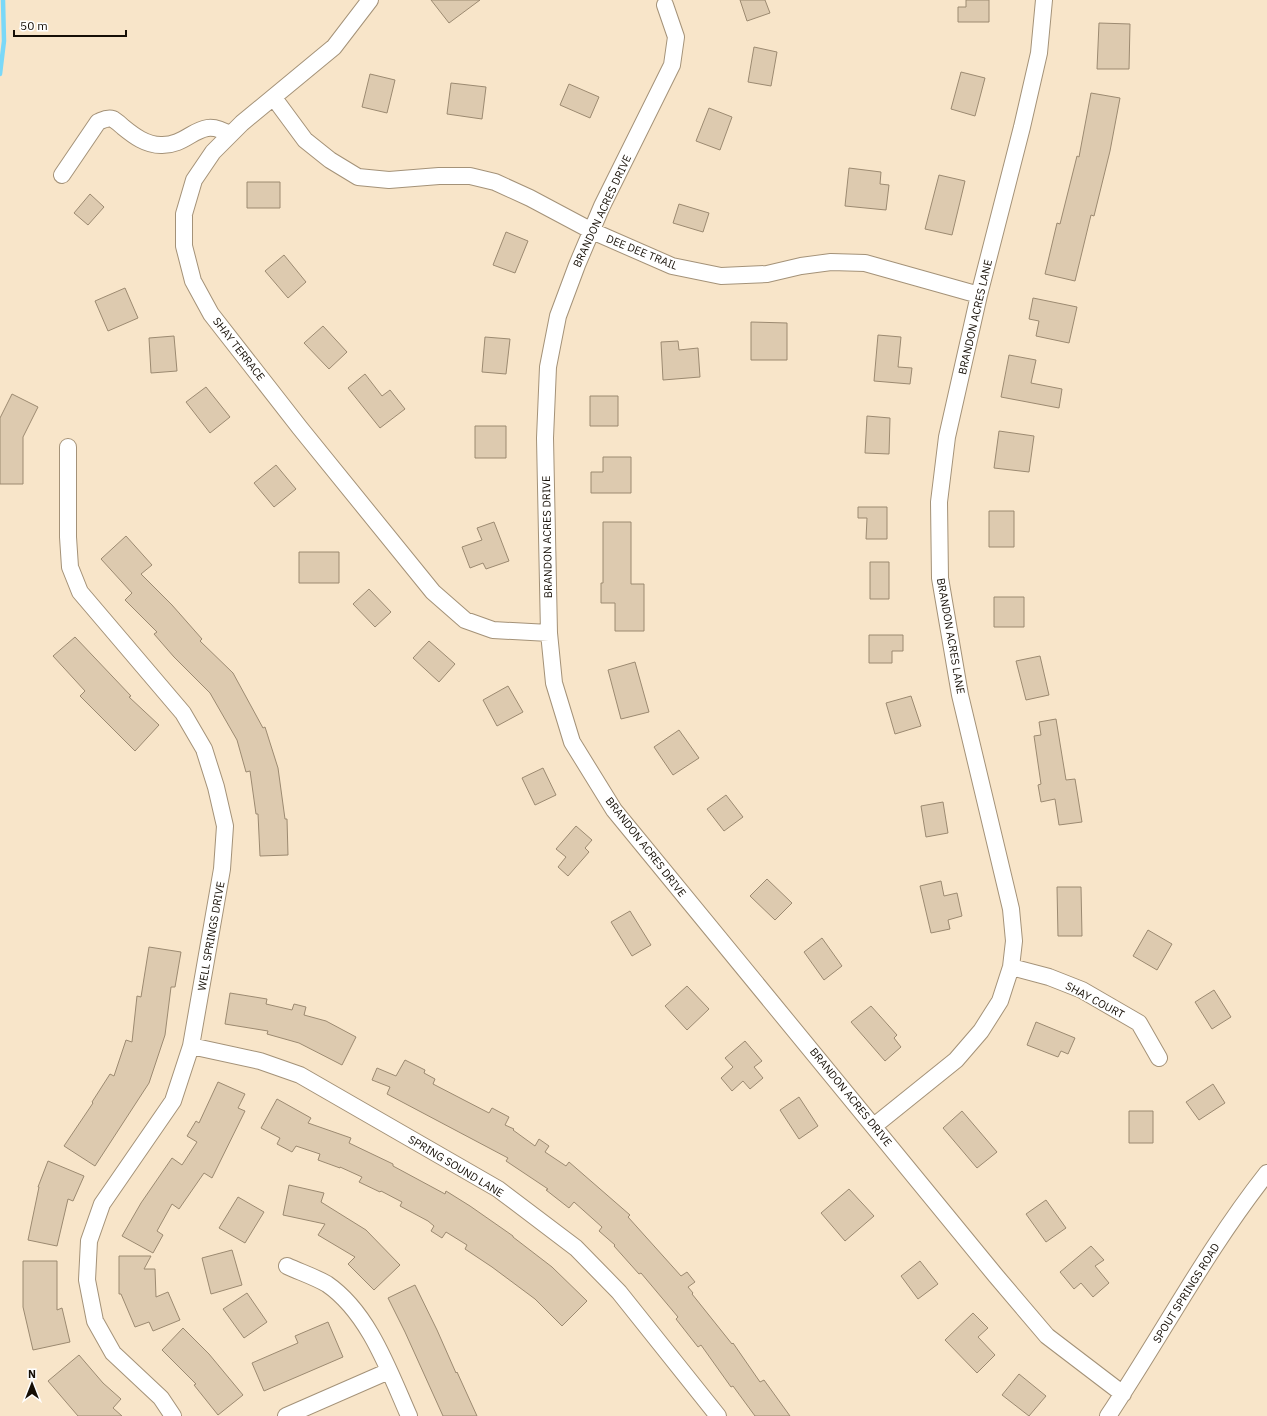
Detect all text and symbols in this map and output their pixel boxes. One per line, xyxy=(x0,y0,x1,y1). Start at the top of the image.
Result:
scale bar xyxy=(14,12,126,38)
text: 50 m xyxy=(20,18,48,33)
street label: BRANDON ACRES DRIVE xyxy=(570,152,634,270)
street label: DEE DEE TRAIL xyxy=(604,231,680,273)
street label: BRANDON ACRES LANE xyxy=(955,258,995,376)
street label: SHAY TERRACE xyxy=(210,314,268,384)
street label: BRANDON ACRES DRIVE xyxy=(539,476,555,598)
street label: BRANDON ACRES LANE xyxy=(934,577,968,695)
street label: BRANDON ACRES DRIVE xyxy=(603,794,689,900)
street label: WELL SPRINGS DRIVE xyxy=(194,880,228,992)
street label: SHAY COURT xyxy=(1063,979,1127,1022)
street label: BRANDON ACRES DRIVE xyxy=(807,1045,895,1149)
street label: SPRING SOUND LANE xyxy=(406,1132,506,1200)
street label: SPOUT SPRINGS ROAD xyxy=(1150,1240,1222,1346)
north arrow xyxy=(12,1364,52,1404)
text: N xyxy=(28,1367,36,1381)

